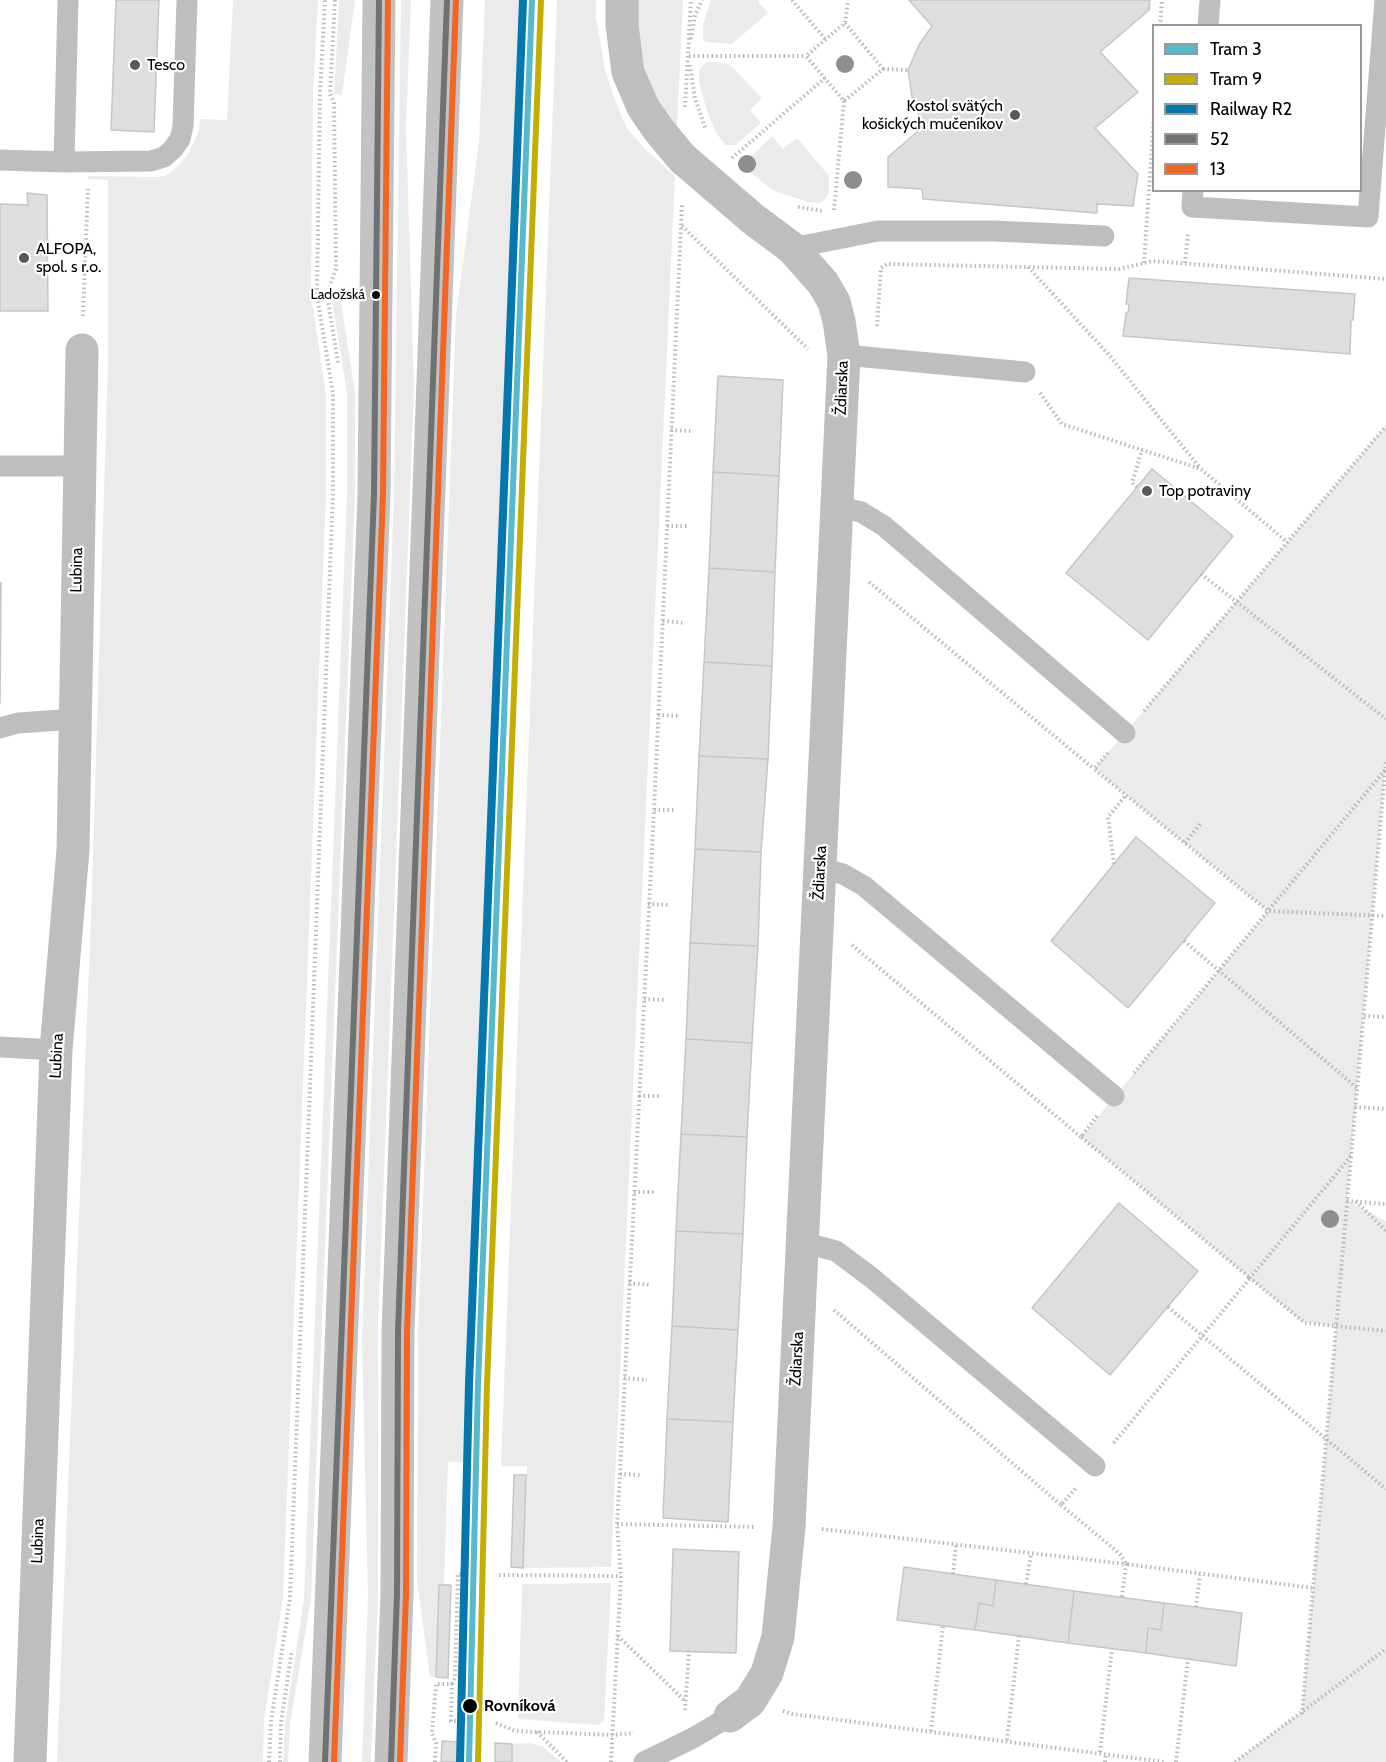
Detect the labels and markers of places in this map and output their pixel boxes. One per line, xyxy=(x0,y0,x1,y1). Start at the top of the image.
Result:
place label: Tesco xyxy=(147,55,185,75)
marker: Tesco xyxy=(128,58,142,72)
place label: Kostol svätých košických mučeníkov xyxy=(862,96,1003,134)
marker: Kostol svätých košických mučeníkov xyxy=(1008,108,1022,122)
place label: ALFOPA, spol. s r.o. xyxy=(36,239,101,277)
marker: ALFOPA, spol. s r.o. xyxy=(17,251,31,265)
place label: Ladožská xyxy=(311,287,365,303)
marker: Ladožská xyxy=(370,289,382,301)
place label: Top potraviny xyxy=(1159,481,1251,501)
marker: Top potraviny xyxy=(1140,484,1154,498)
place label: Rovníková xyxy=(484,1696,556,1716)
marker: Rovníková xyxy=(461,1697,479,1715)

